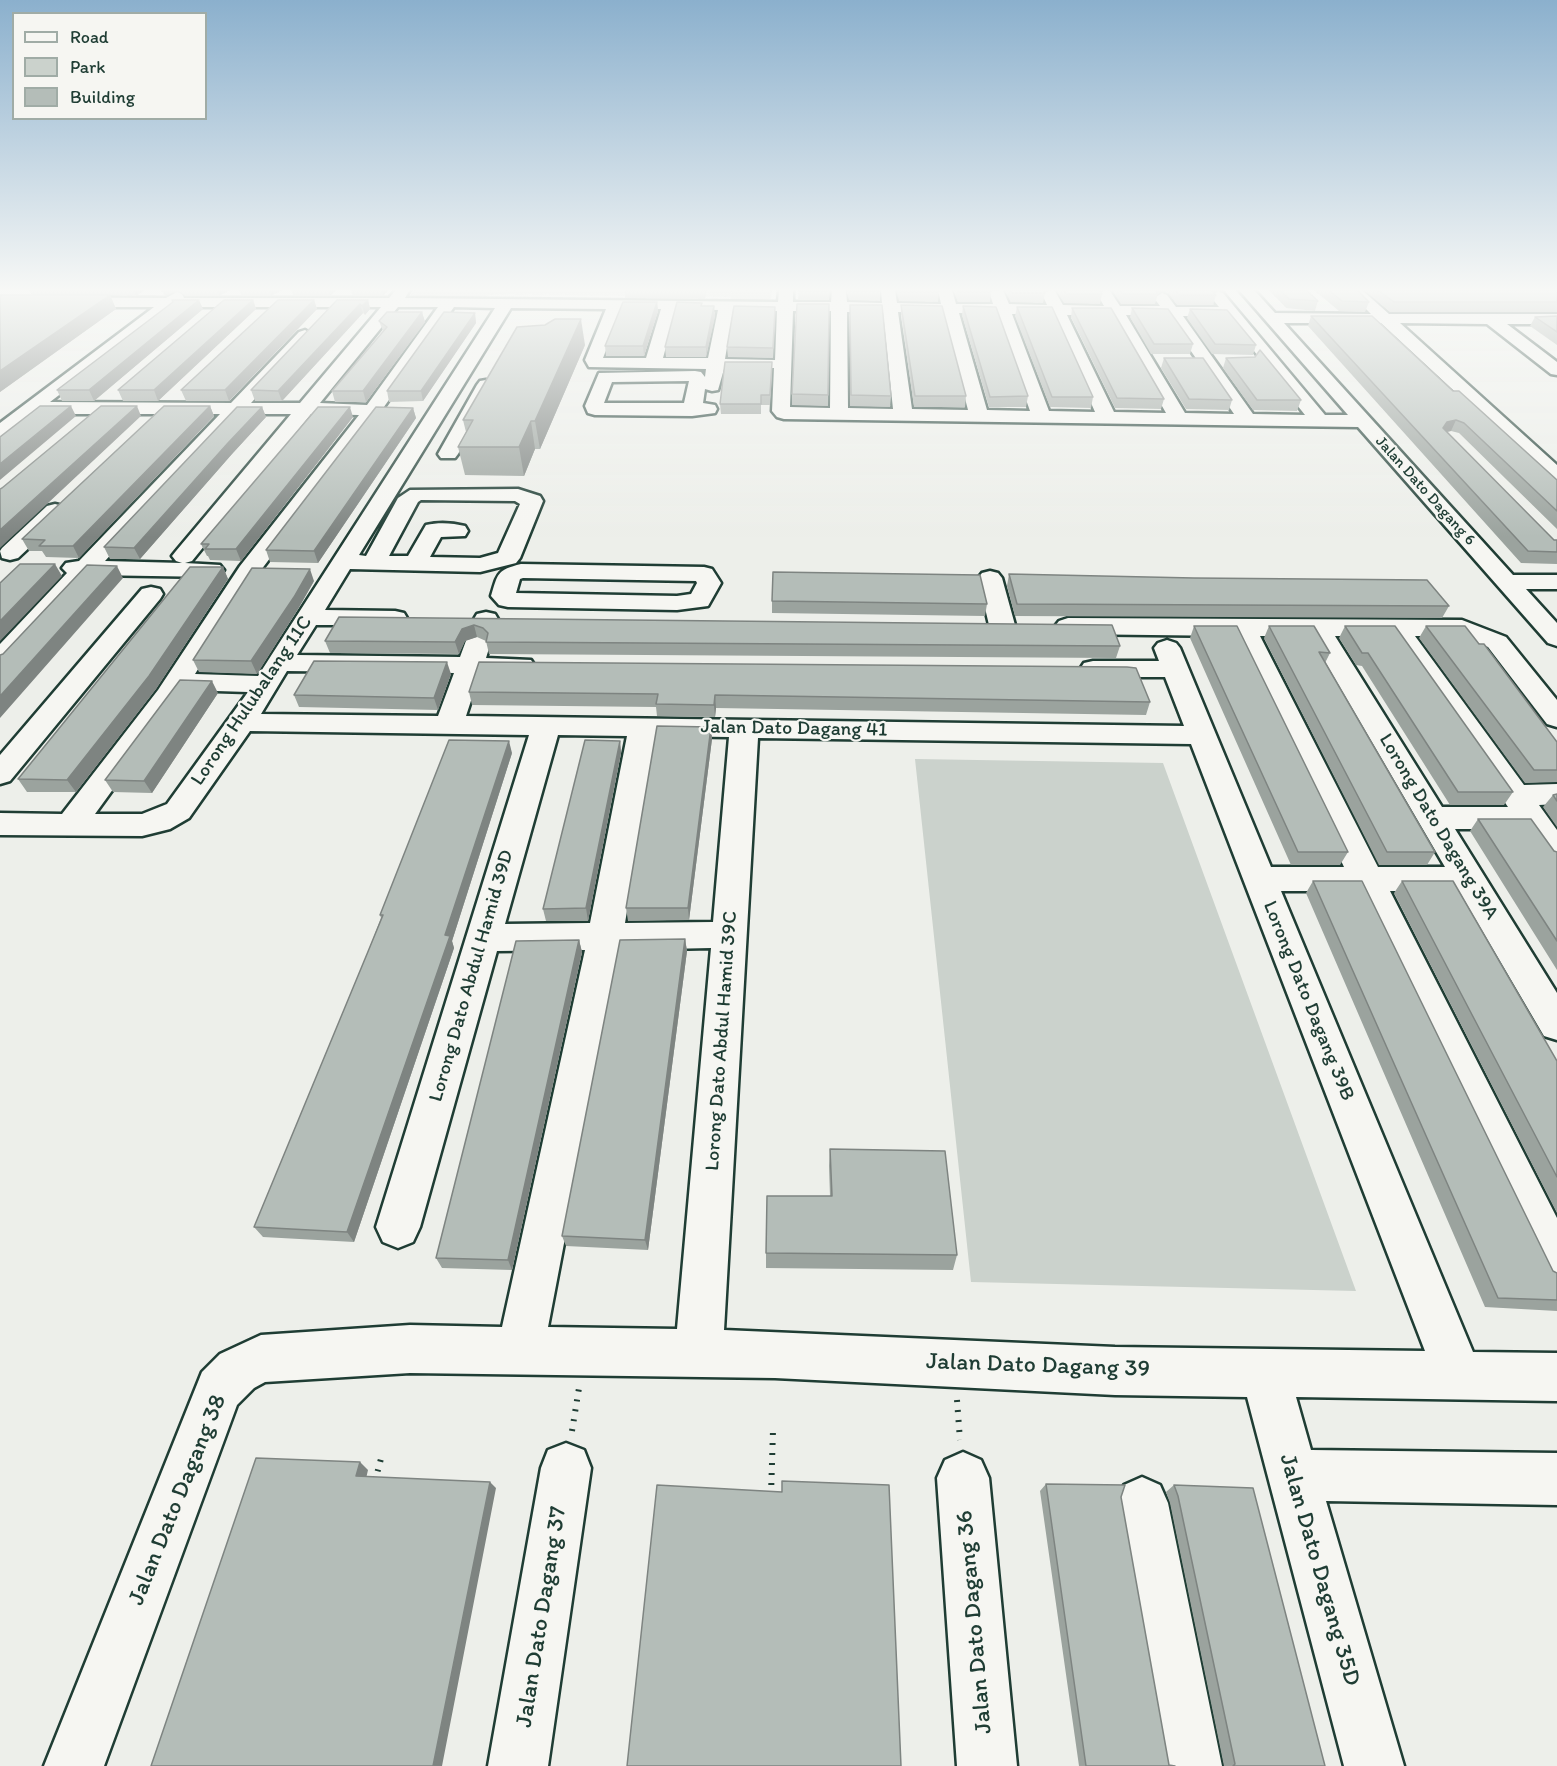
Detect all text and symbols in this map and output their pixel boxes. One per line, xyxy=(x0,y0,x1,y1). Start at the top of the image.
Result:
legend xyxy=(12,12,207,120)
text: Road xyxy=(70,26,109,48)
text: Park xyxy=(70,56,105,78)
text: Building xyxy=(70,86,135,108)
street label: Jalan Dato Dagang 6 xyxy=(1371,432,1479,550)
street label: Lorong Hulubalang 11C xyxy=(186,612,318,790)
street label: Jalan Dato Dagang 41 xyxy=(700,715,888,743)
street label: Lorong Dato Dagang 39A xyxy=(1373,730,1503,924)
street label: Lorong Dato Abdul Hamid 39D xyxy=(425,847,519,1105)
street label: Lorong Dato Dagang 39B xyxy=(1257,898,1359,1104)
street label: Lorong Dato Abdul Hamid 39C xyxy=(701,910,743,1172)
street label: Jalan Dato Dagang 39 xyxy=(926,1348,1150,1384)
street label: Jalan Dato Dagang 38 xyxy=(123,1390,233,1610)
street label: Jalan Dato Dagang 35D xyxy=(1272,1451,1366,1689)
street label: Jalan Dato Dagang 37 xyxy=(510,1504,574,1730)
street label: Jalan Dato Dagang 36 xyxy=(951,1509,999,1735)

